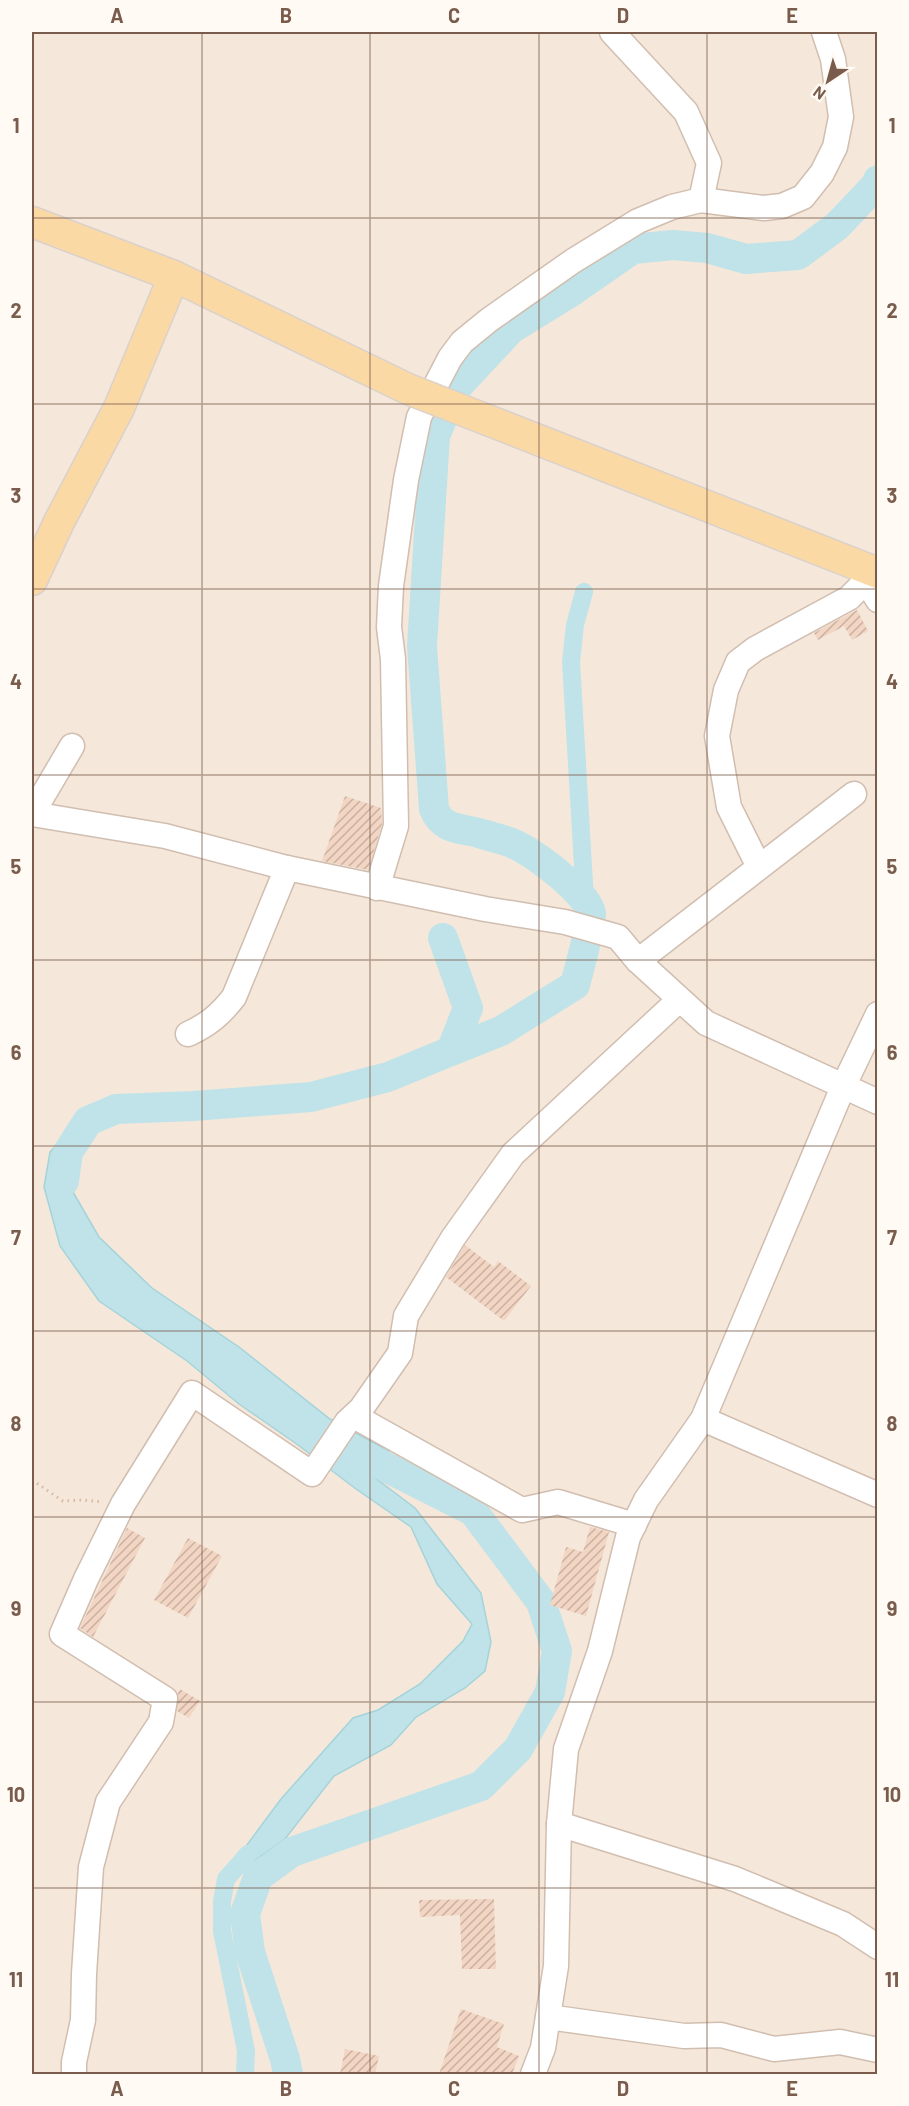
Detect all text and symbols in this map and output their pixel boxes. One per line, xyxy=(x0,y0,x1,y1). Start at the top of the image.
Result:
text: A xyxy=(110,3,124,27)
text: B xyxy=(280,3,292,27)
text: C xyxy=(448,3,460,27)
text: D xyxy=(617,3,629,27)
text: E xyxy=(786,3,798,27)
north arrow xyxy=(798,51,858,111)
text: N xyxy=(809,83,829,104)
text: 1 xyxy=(12,113,20,137)
text: 1 xyxy=(888,113,896,137)
text: 2 xyxy=(10,298,22,322)
text: 2 xyxy=(886,298,898,322)
text: 3 xyxy=(11,483,21,507)
text: 3 xyxy=(887,483,897,507)
text: 4 xyxy=(10,669,22,693)
text: 4 xyxy=(886,669,898,693)
text: 5 xyxy=(11,854,22,878)
text: 5 xyxy=(887,854,898,878)
text: 6 xyxy=(11,1040,22,1064)
text: 6 xyxy=(887,1040,898,1064)
text: 7 xyxy=(11,1225,21,1249)
text: 7 xyxy=(887,1225,897,1249)
text: 8 xyxy=(11,1411,22,1435)
text: 8 xyxy=(887,1411,898,1435)
text: 9 xyxy=(11,1596,21,1620)
text: 9 xyxy=(887,1596,897,1620)
text: 10 xyxy=(7,1782,25,1806)
text: 10 xyxy=(883,1782,901,1806)
text: 11 xyxy=(9,1967,23,1991)
text: 11 xyxy=(885,1967,899,1991)
text: A xyxy=(110,2076,124,2100)
text: B xyxy=(280,2076,292,2100)
text: C xyxy=(448,2076,460,2100)
text: D xyxy=(617,2076,629,2100)
text: E xyxy=(786,2076,798,2100)

